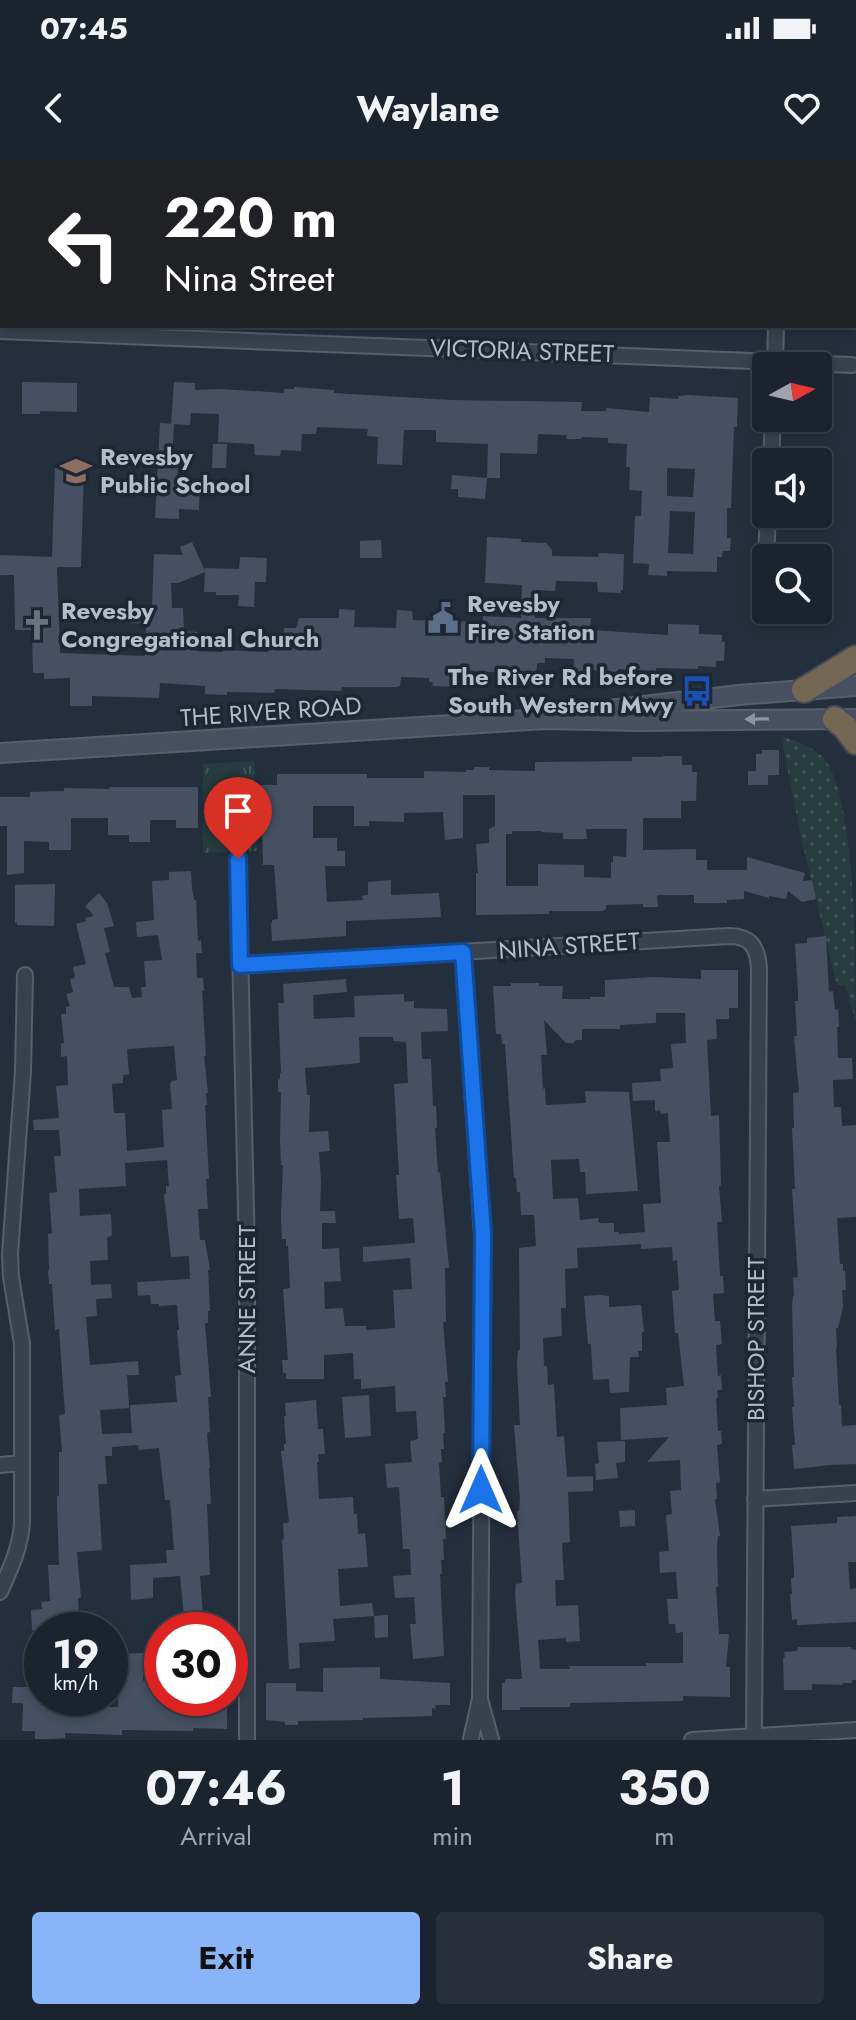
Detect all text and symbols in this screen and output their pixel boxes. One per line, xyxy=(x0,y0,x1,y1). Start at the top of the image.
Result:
text: 07:45 xyxy=(40,7,128,50)
text: Waylane xyxy=(356,82,500,134)
icon: back xyxy=(32,86,76,130)
icon: heart xyxy=(780,86,824,130)
text: 220 m xyxy=(164,177,337,258)
icon: left xyxy=(32,192,136,296)
text: Nina Street xyxy=(164,252,334,304)
street label: VICTORIA STREET xyxy=(429,330,615,371)
north arrow xyxy=(752,352,832,432)
map controls xyxy=(752,352,832,624)
place label: Revesby Public School xyxy=(100,439,251,502)
button: sound xyxy=(752,448,832,528)
school or university icon: Revesby Public School xyxy=(59,454,93,488)
button: search xyxy=(752,544,832,624)
place label: Revesby Fire Station xyxy=(467,586,595,649)
place label: Revesby Congregational Church xyxy=(61,593,319,656)
public building icon: Revesby Fire Station xyxy=(426,601,460,635)
church icon: Revesby Congregational Church xyxy=(20,608,54,642)
place label: The River Rd before South Western Mwy xyxy=(448,659,673,722)
bus stop icon: The River Rd before South Western Mwy xyxy=(680,674,714,708)
street label: THE RIVER ROAD xyxy=(179,688,363,735)
one-way arrow xyxy=(744,713,769,725)
pin xyxy=(204,777,272,859)
icon: arrive xyxy=(216,789,260,833)
street label: NINA STREET xyxy=(497,923,641,968)
street label: ANNE STREET xyxy=(229,1225,264,1373)
street label: BISHOP STREET xyxy=(738,1257,773,1421)
position arrow xyxy=(439,1448,523,1532)
speed limit sign: 30 xyxy=(144,1612,248,1716)
text: 19 xyxy=(52,1625,100,1683)
text: km/h xyxy=(53,1669,99,1698)
text: 07:46 xyxy=(145,1754,287,1823)
text: 1 xyxy=(440,1754,465,1823)
text: 350 xyxy=(618,1754,711,1823)
text: Arrival xyxy=(180,1817,252,1855)
text: min xyxy=(432,1817,473,1855)
text: m xyxy=(654,1817,675,1855)
button: Exit xyxy=(32,1912,420,2004)
button: Share xyxy=(436,1912,824,2004)

